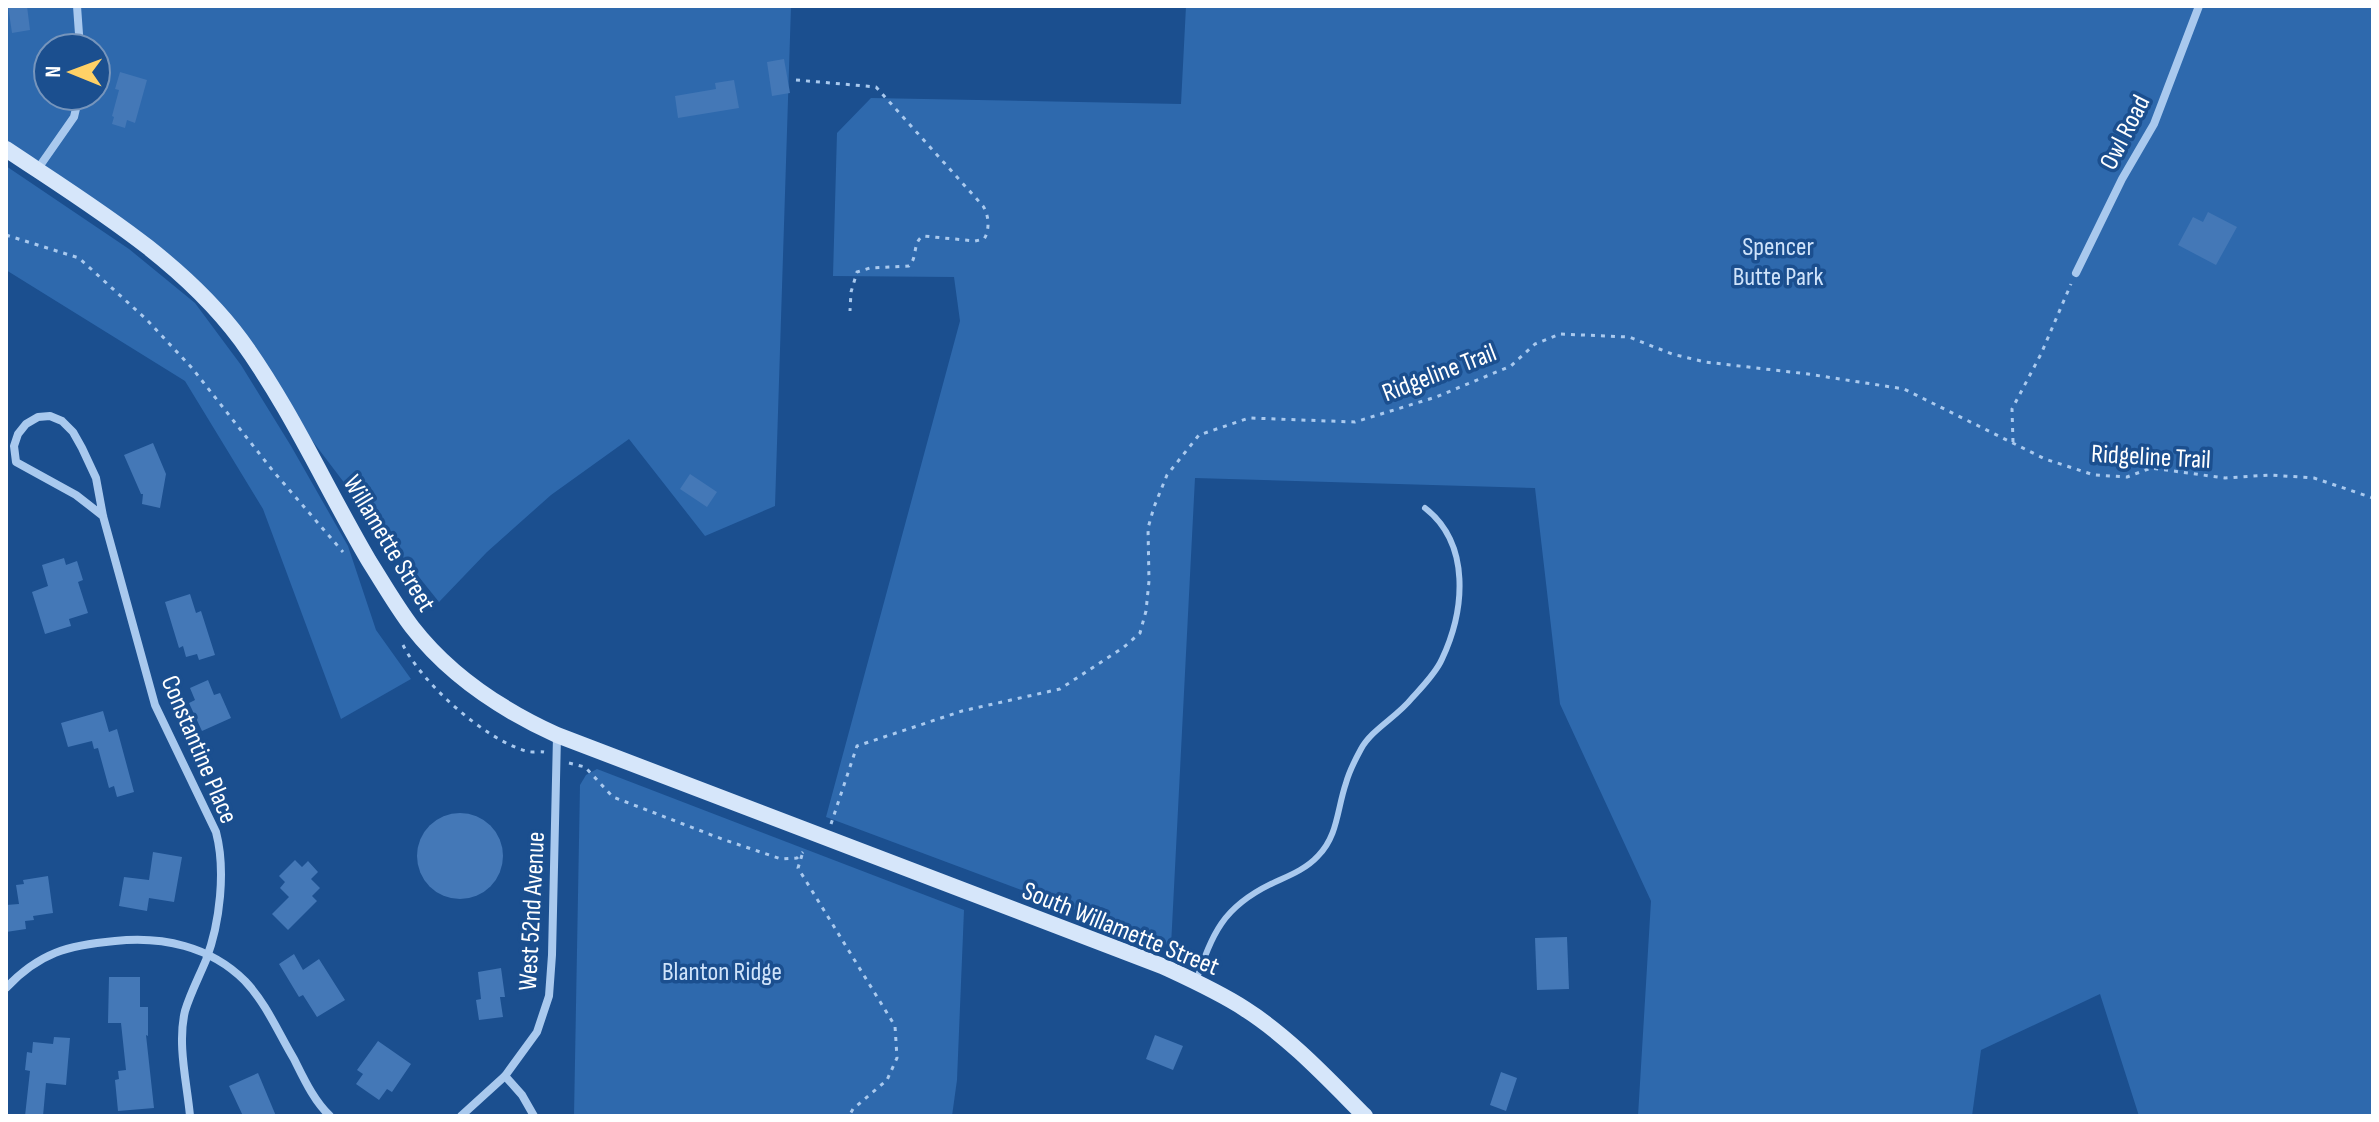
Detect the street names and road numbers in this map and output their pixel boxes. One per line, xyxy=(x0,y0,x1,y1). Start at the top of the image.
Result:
street label: Owl Road xyxy=(2093,90,2157,175)
street label: Ridgeline Trail xyxy=(1378,337,1501,409)
street label: Ridgeline Trail xyxy=(2090,439,2212,476)
street label: Willamette Street xyxy=(336,470,442,618)
street label: Constantine Place xyxy=(154,671,244,828)
street label: West 52nd Avenue xyxy=(513,831,552,991)
street label: South Willamette Street xyxy=(1017,876,1223,983)

